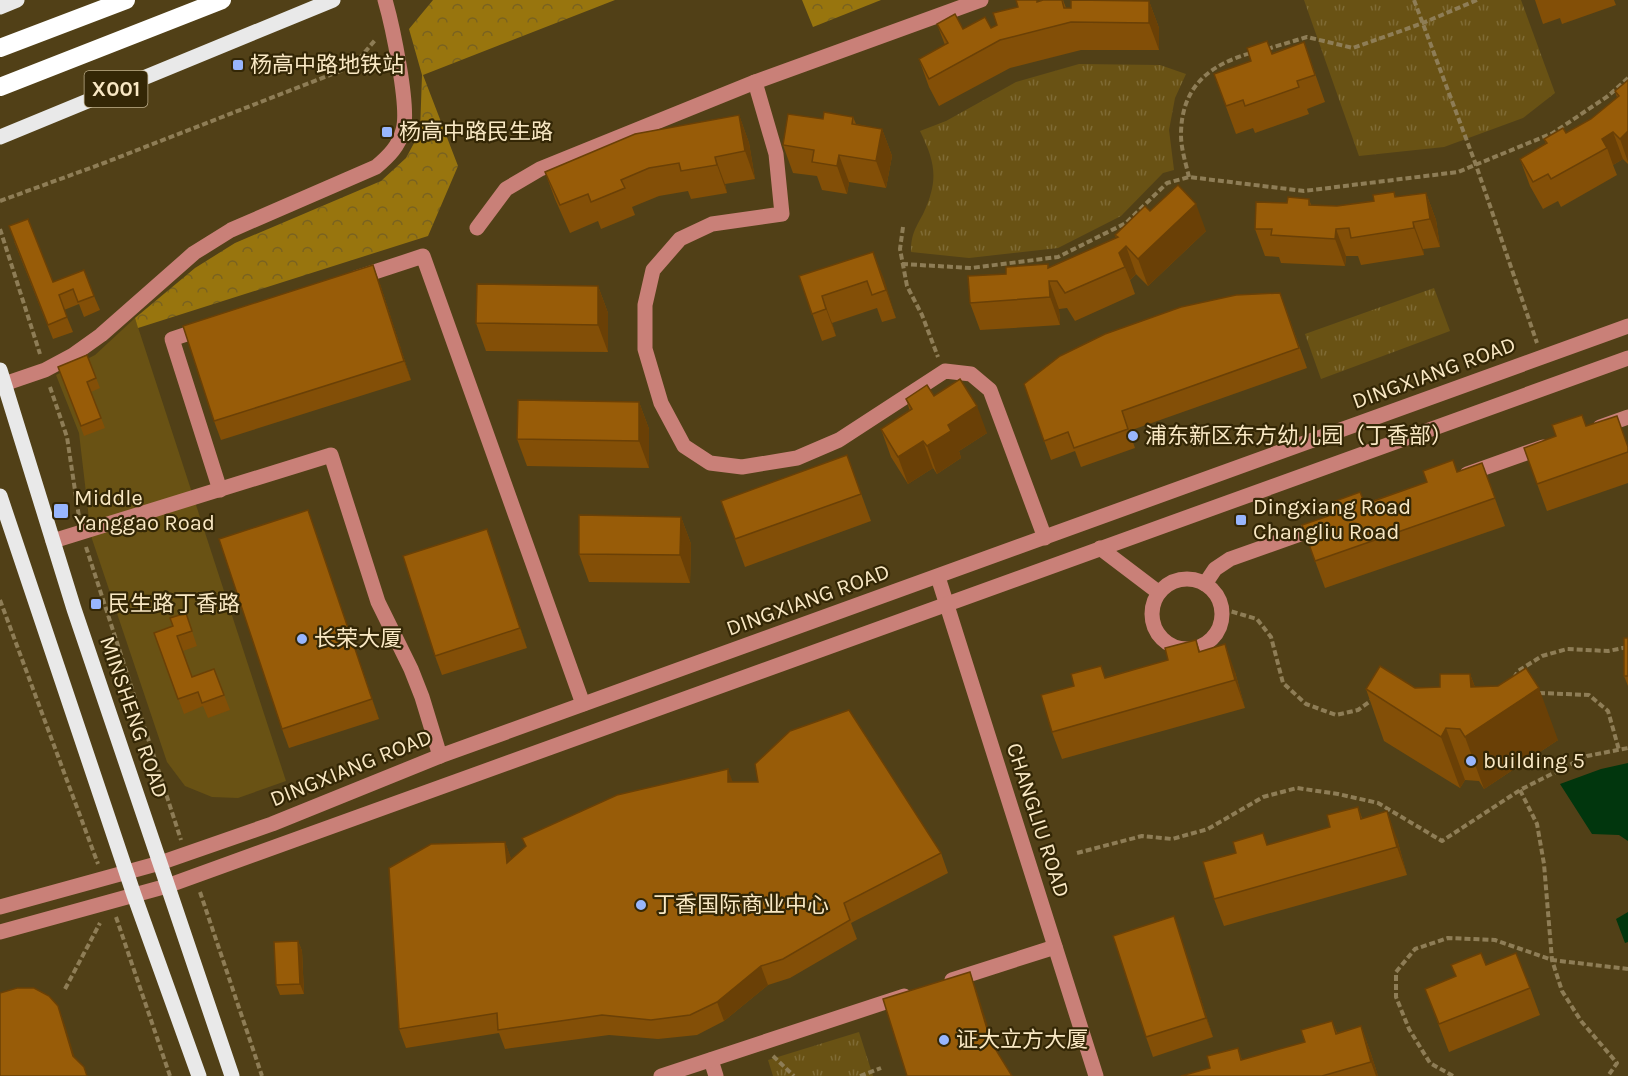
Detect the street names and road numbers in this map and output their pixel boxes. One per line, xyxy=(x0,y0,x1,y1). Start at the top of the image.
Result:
road number: X001 xyxy=(84,71,148,107)
street label: DINGXIANG ROAD xyxy=(1349,331,1519,415)
street label: DINGXIANG ROAD xyxy=(723,558,893,642)
street label: MINSHENG ROAD xyxy=(94,633,174,801)
street label: DINGXIANG ROAD xyxy=(266,724,436,812)
street label: CHANGLIU ROAD xyxy=(1001,739,1075,901)

